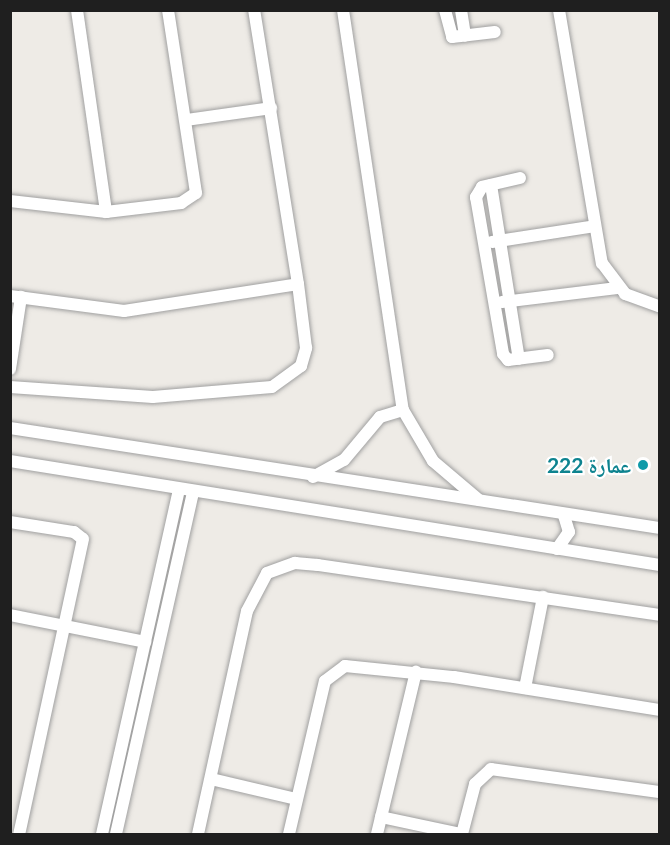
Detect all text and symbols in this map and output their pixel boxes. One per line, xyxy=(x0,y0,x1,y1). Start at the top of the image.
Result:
place label: عمارة 222 xyxy=(547,452,631,478)
marker: عمارة 222 xyxy=(636,458,650,472)

